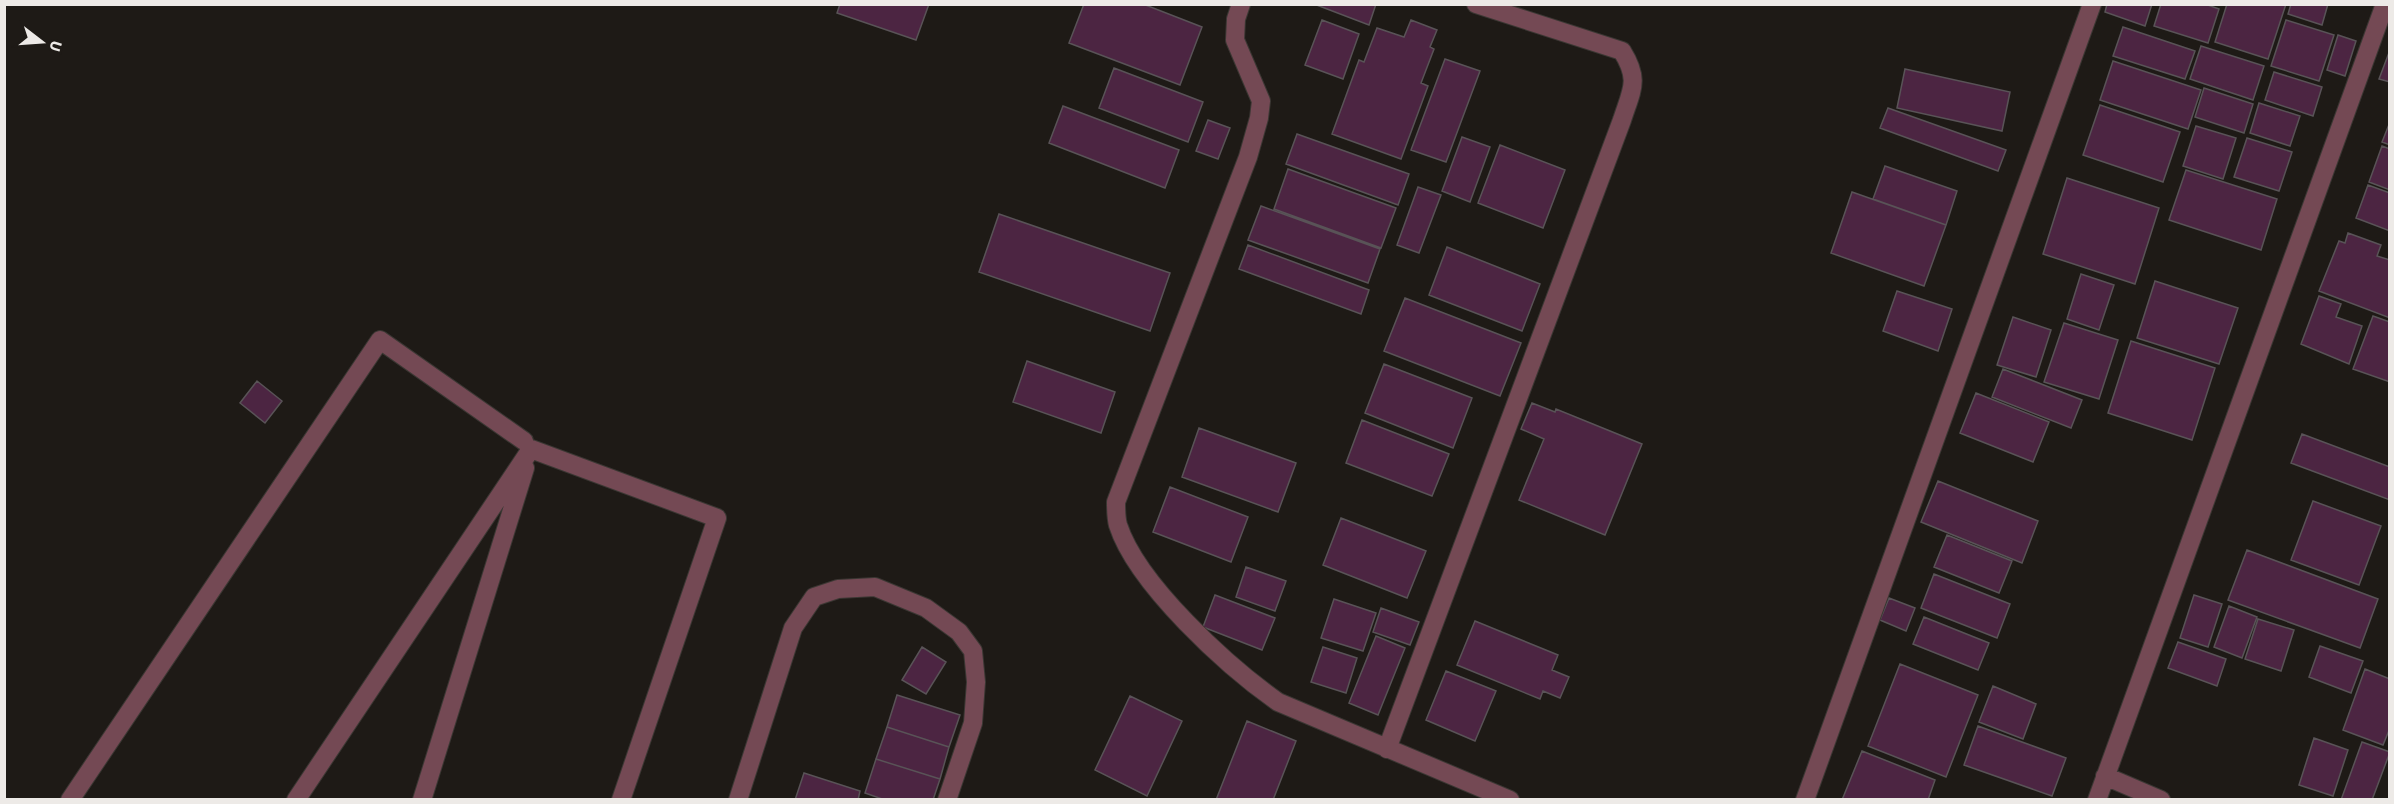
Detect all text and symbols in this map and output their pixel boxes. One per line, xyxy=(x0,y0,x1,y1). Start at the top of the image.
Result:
north arrow xyxy=(12,12,72,72)
text: U xyxy=(43,38,67,54)

